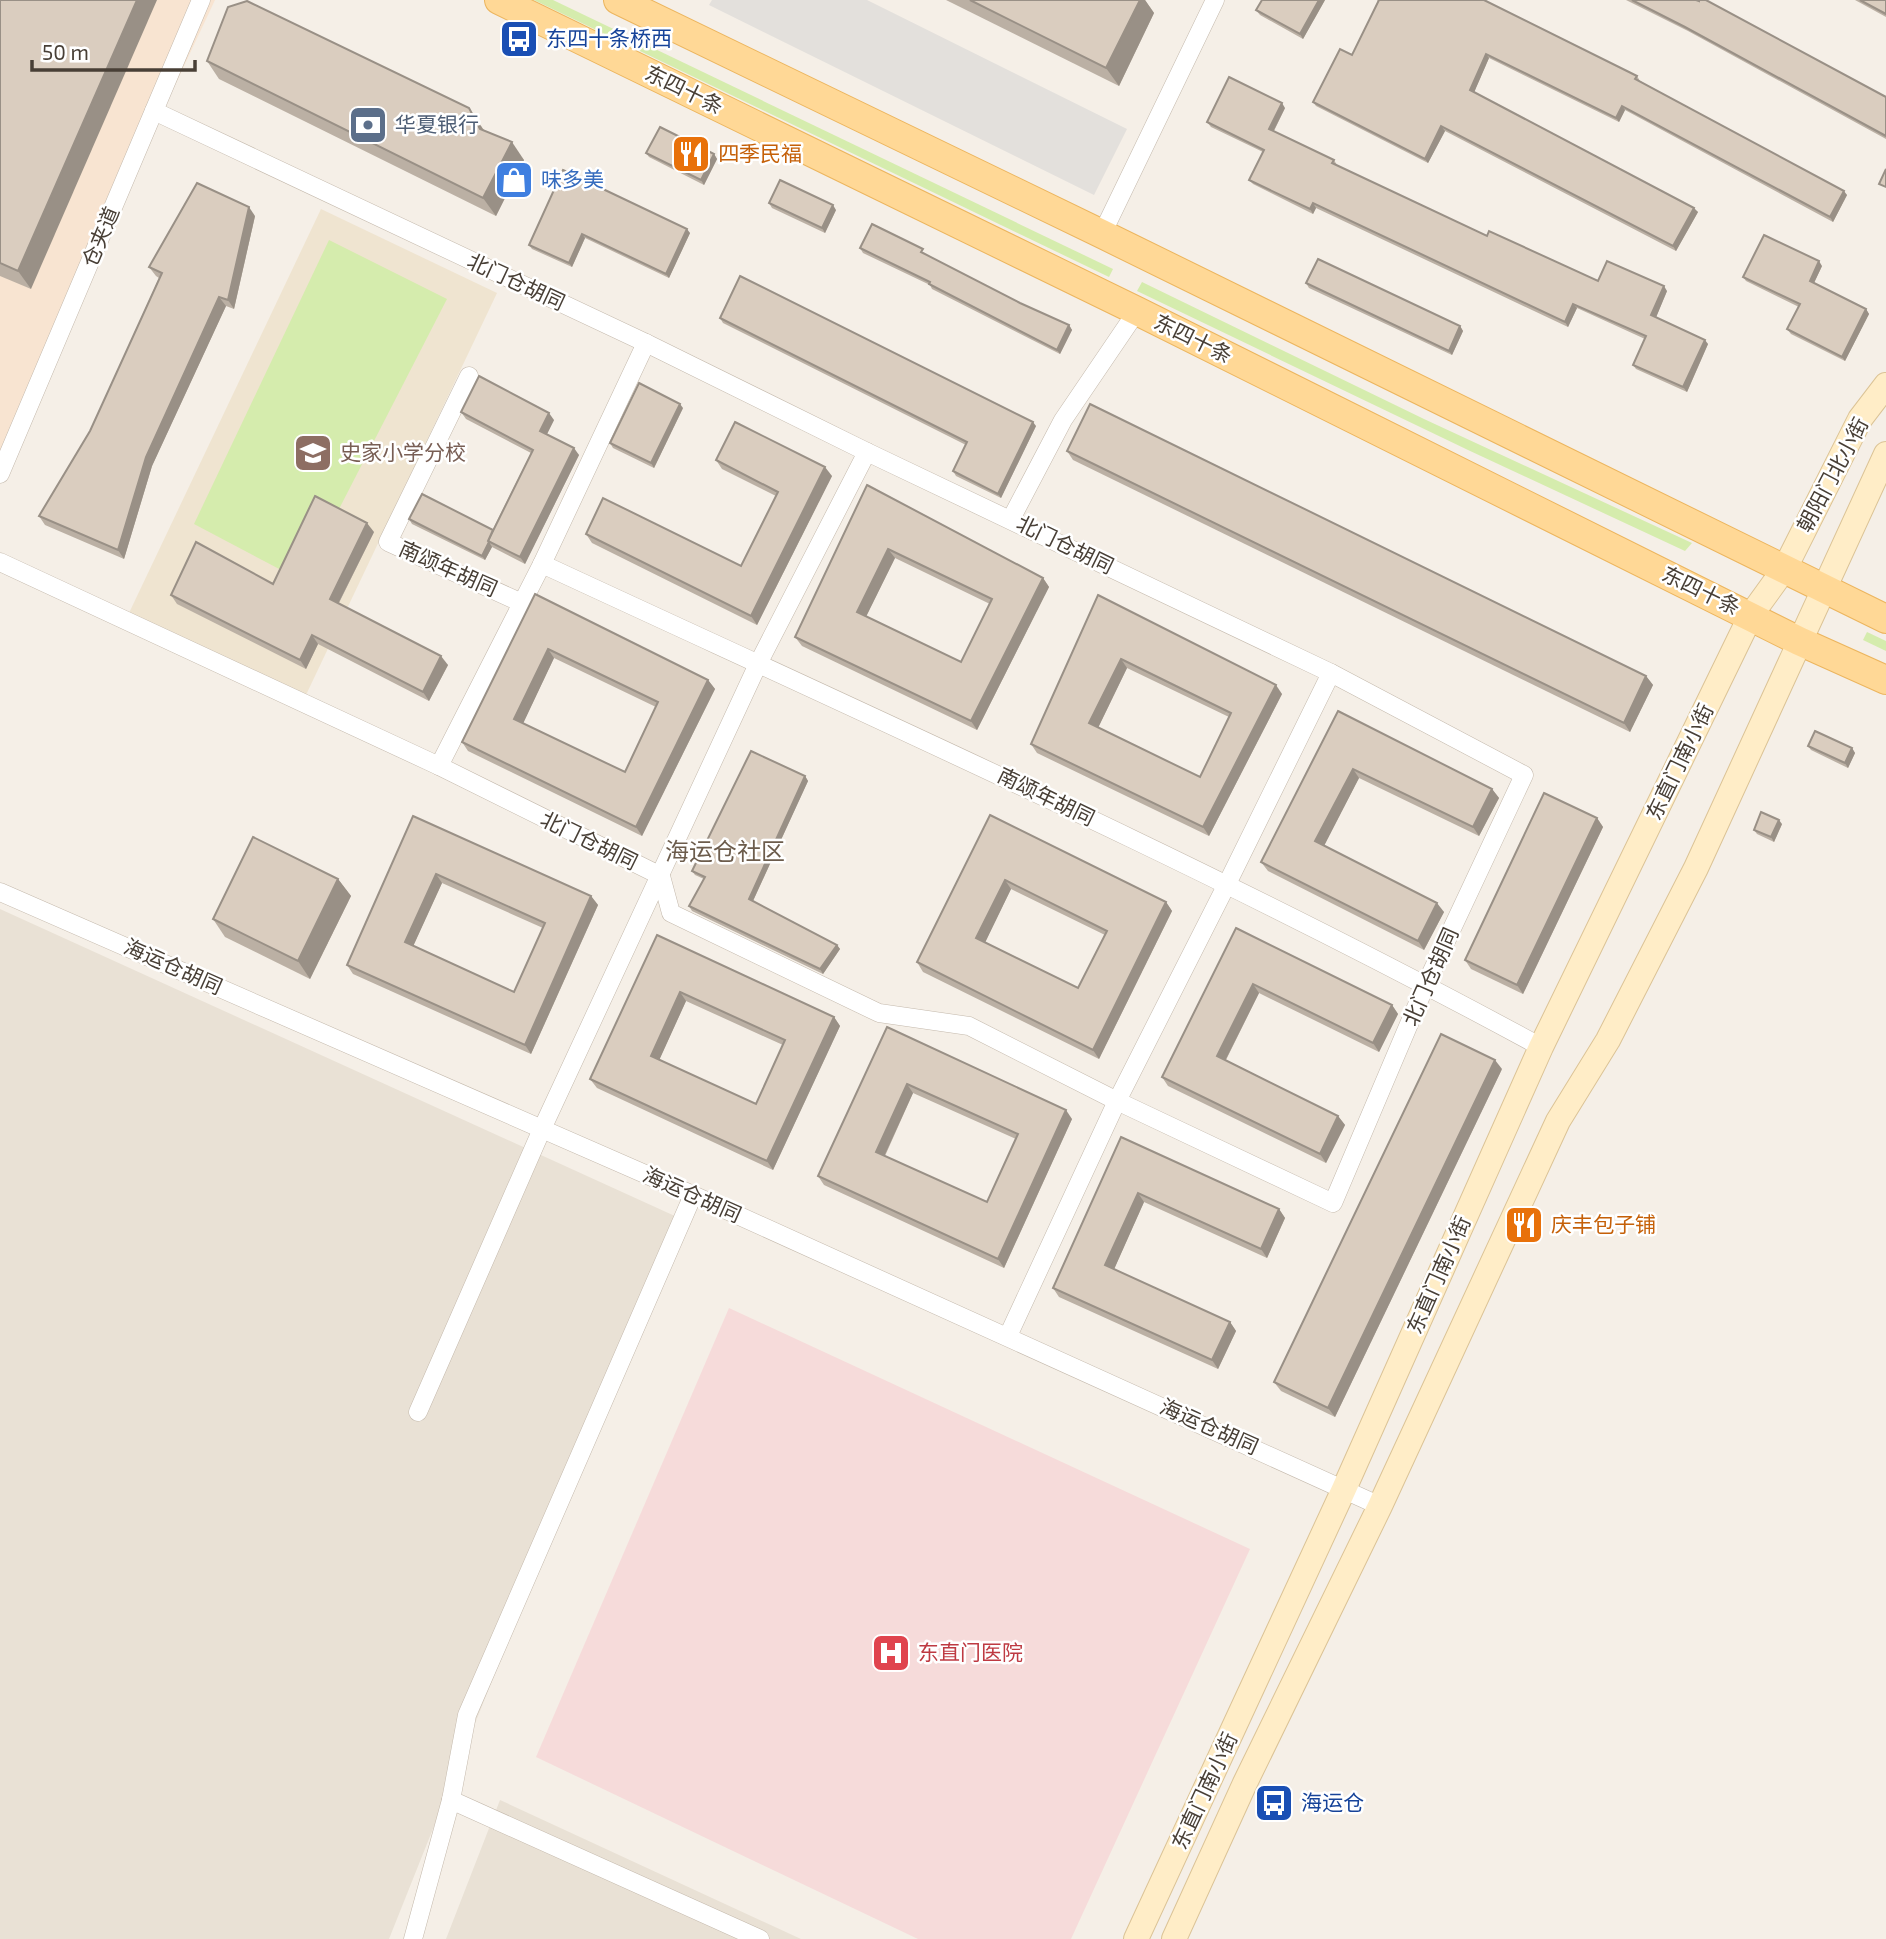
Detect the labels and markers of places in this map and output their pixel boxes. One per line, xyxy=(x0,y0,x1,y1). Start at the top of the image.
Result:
bus stop icon: 东四十条桥西 xyxy=(498,18,540,60)
place label: 东四十条桥西 xyxy=(546,25,672,50)
bank icon: 华夏银行 xyxy=(347,104,389,146)
place label: 华夏银行 xyxy=(395,111,479,136)
restaurant icon: 四季民福 xyxy=(670,133,712,175)
place label: 四季民福 xyxy=(718,140,802,165)
shop icon: 味多美 xyxy=(493,159,535,201)
place label: 味多美 xyxy=(541,166,604,191)
school or university icon: 史家小学分校 xyxy=(292,432,334,474)
place label: 史家小学分校 xyxy=(340,439,466,464)
restaurant icon: 庆丰包子铺 xyxy=(1503,1204,1545,1246)
place label: 庆丰包子铺 xyxy=(1551,1211,1656,1236)
hospital icon: 东直门医院 xyxy=(870,1632,912,1674)
place label: 东直门医院 xyxy=(918,1639,1023,1664)
bus stop icon: 海运仓 xyxy=(1253,1782,1295,1824)
place label: 海运仓 xyxy=(1301,1789,1364,1814)

